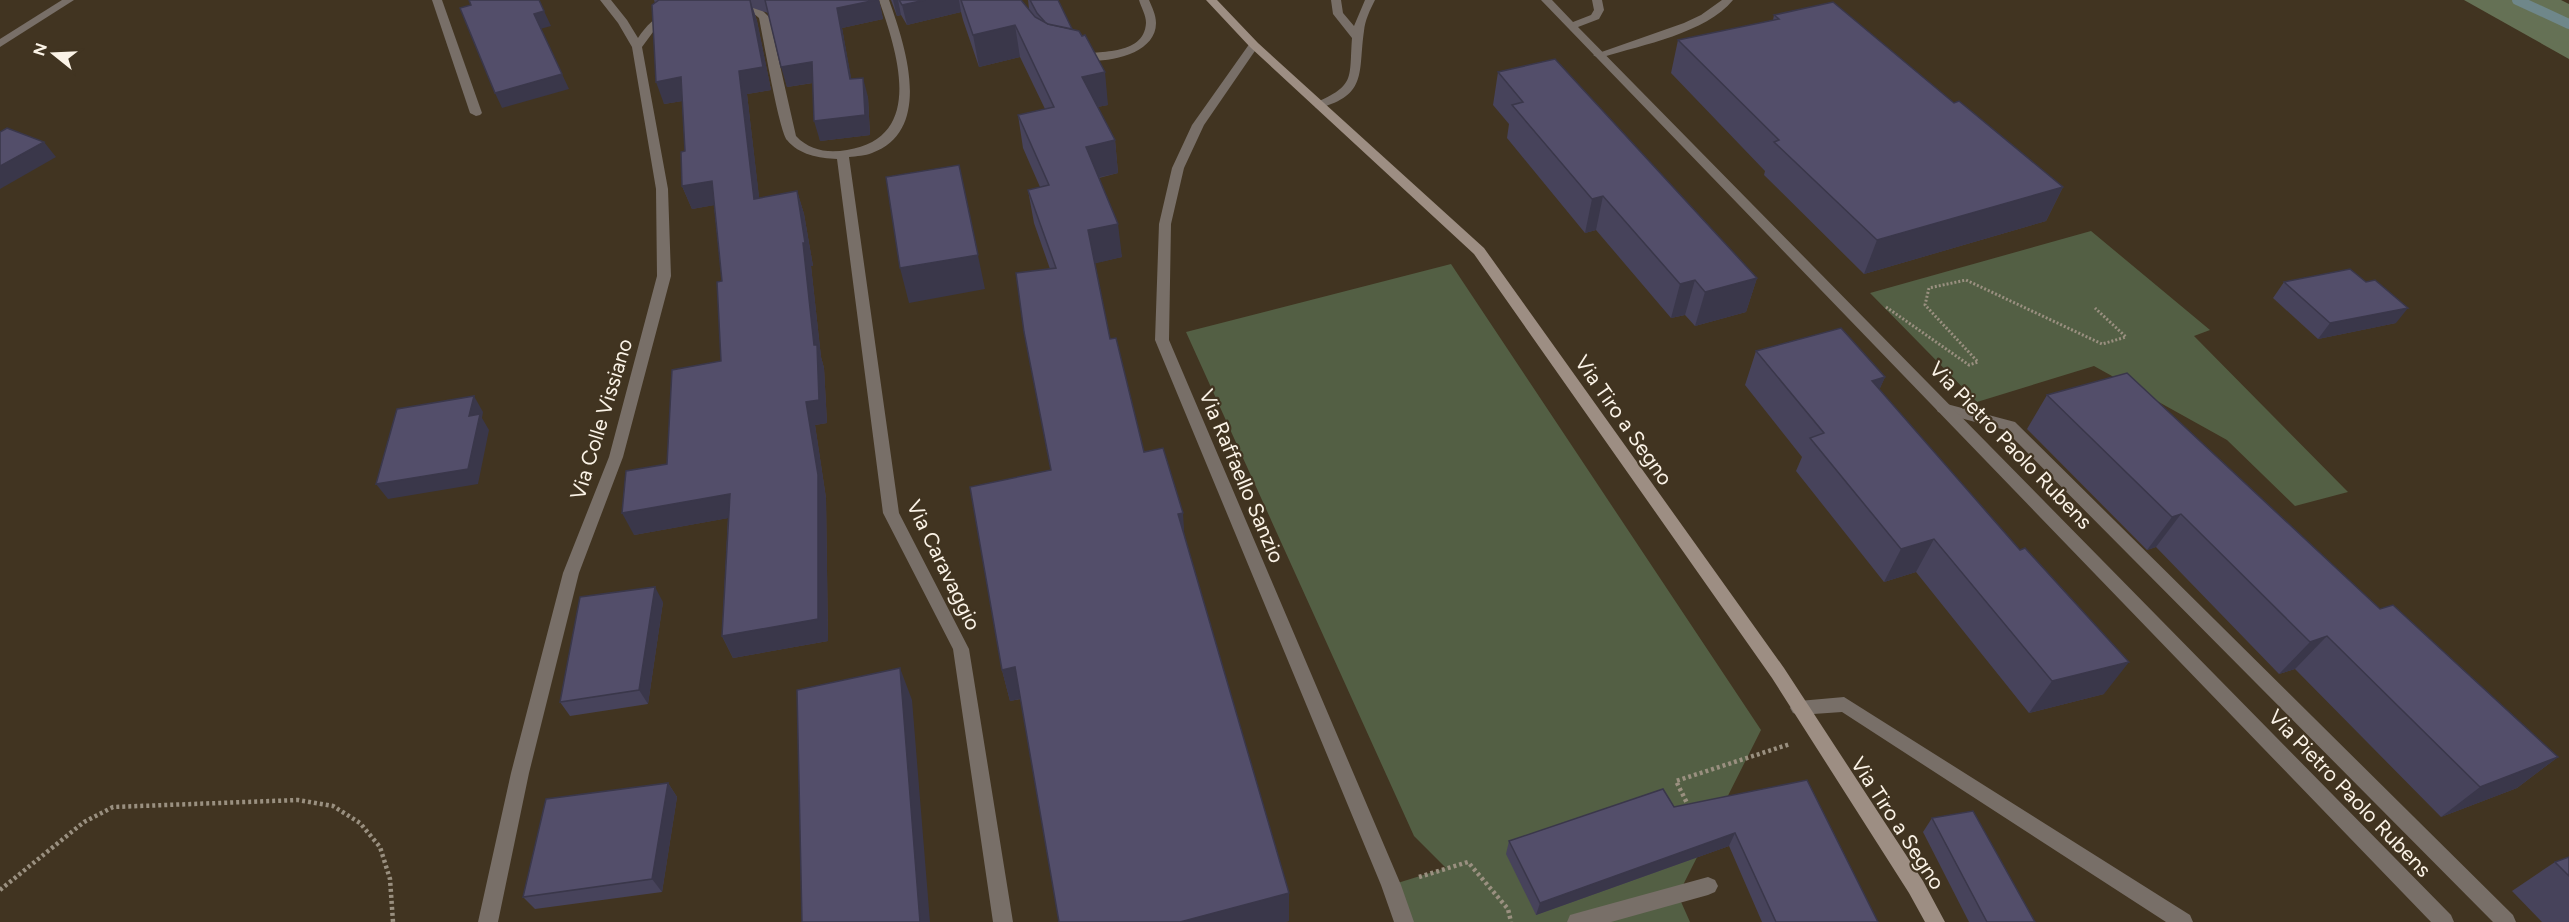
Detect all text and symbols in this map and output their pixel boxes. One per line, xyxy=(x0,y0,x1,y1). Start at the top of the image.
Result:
north arrow xyxy=(24,24,84,84)
text: N xyxy=(29,41,51,58)
street label: Via Colle Vissiano xyxy=(565,335,637,503)
street label: Via Tiro a Segno xyxy=(1570,350,1678,490)
street label: Via Pietro Paolo Rubens xyxy=(1924,356,2098,534)
street label: Via Raffaello Sanzio xyxy=(1194,385,1290,567)
street label: Via Caravaggio xyxy=(902,496,986,634)
street label: Via Pietro Paolo Rubens xyxy=(2263,704,2437,882)
street label: Via Tiro a Segno xyxy=(1846,752,1950,894)

